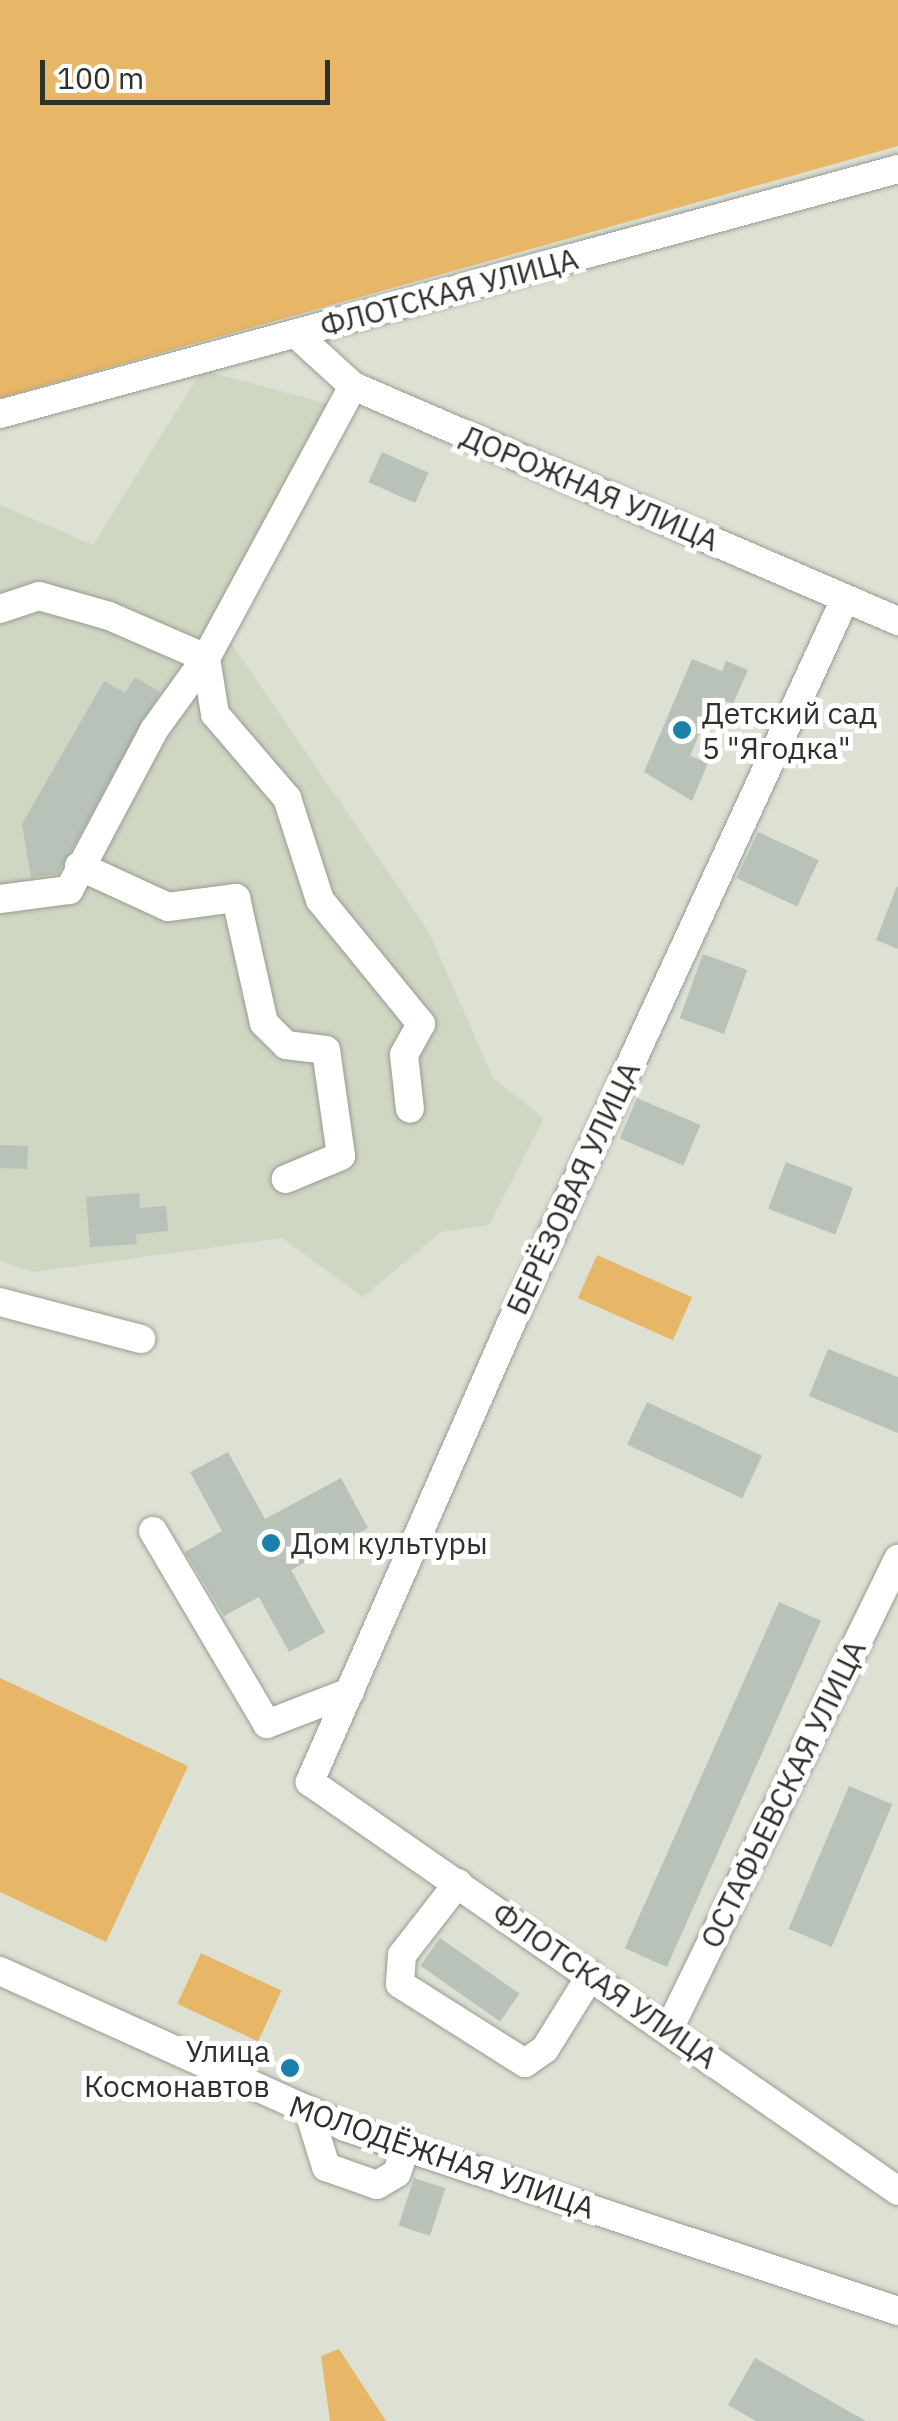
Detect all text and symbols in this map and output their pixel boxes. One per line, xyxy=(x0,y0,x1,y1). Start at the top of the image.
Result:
scale bar xyxy=(45,40,335,102)
text: 100 m xyxy=(57,58,144,97)
street label: ФЛОТСКАЯ УЛИЦА xyxy=(316,240,582,344)
street label: ДОРОЖНАЯ УЛИЦА xyxy=(456,417,724,559)
place label: Детский сад 5 "Ягодка" xyxy=(702,695,877,766)
marker: Детский сад 5 "Ягодка" xyxy=(671,719,693,741)
street label: БЕРЁЗОВАЯ УЛИЦА xyxy=(499,1056,647,1320)
place label: Дом культуры xyxy=(291,1525,488,1561)
marker: Дом культуры xyxy=(260,1532,282,1554)
street label: ОСТАФЬЕВСКАЯ УЛИЦА xyxy=(693,1634,873,1954)
street label: ФЛОТСКАЯ УЛИЦА xyxy=(486,1894,724,2076)
place label: Улица Космонавтов xyxy=(84,2033,270,2104)
marker: Улица Космонавтов xyxy=(279,2057,301,2079)
street label: МОЛОДЁЖНАЯ УЛИЦА xyxy=(285,2088,599,2226)

